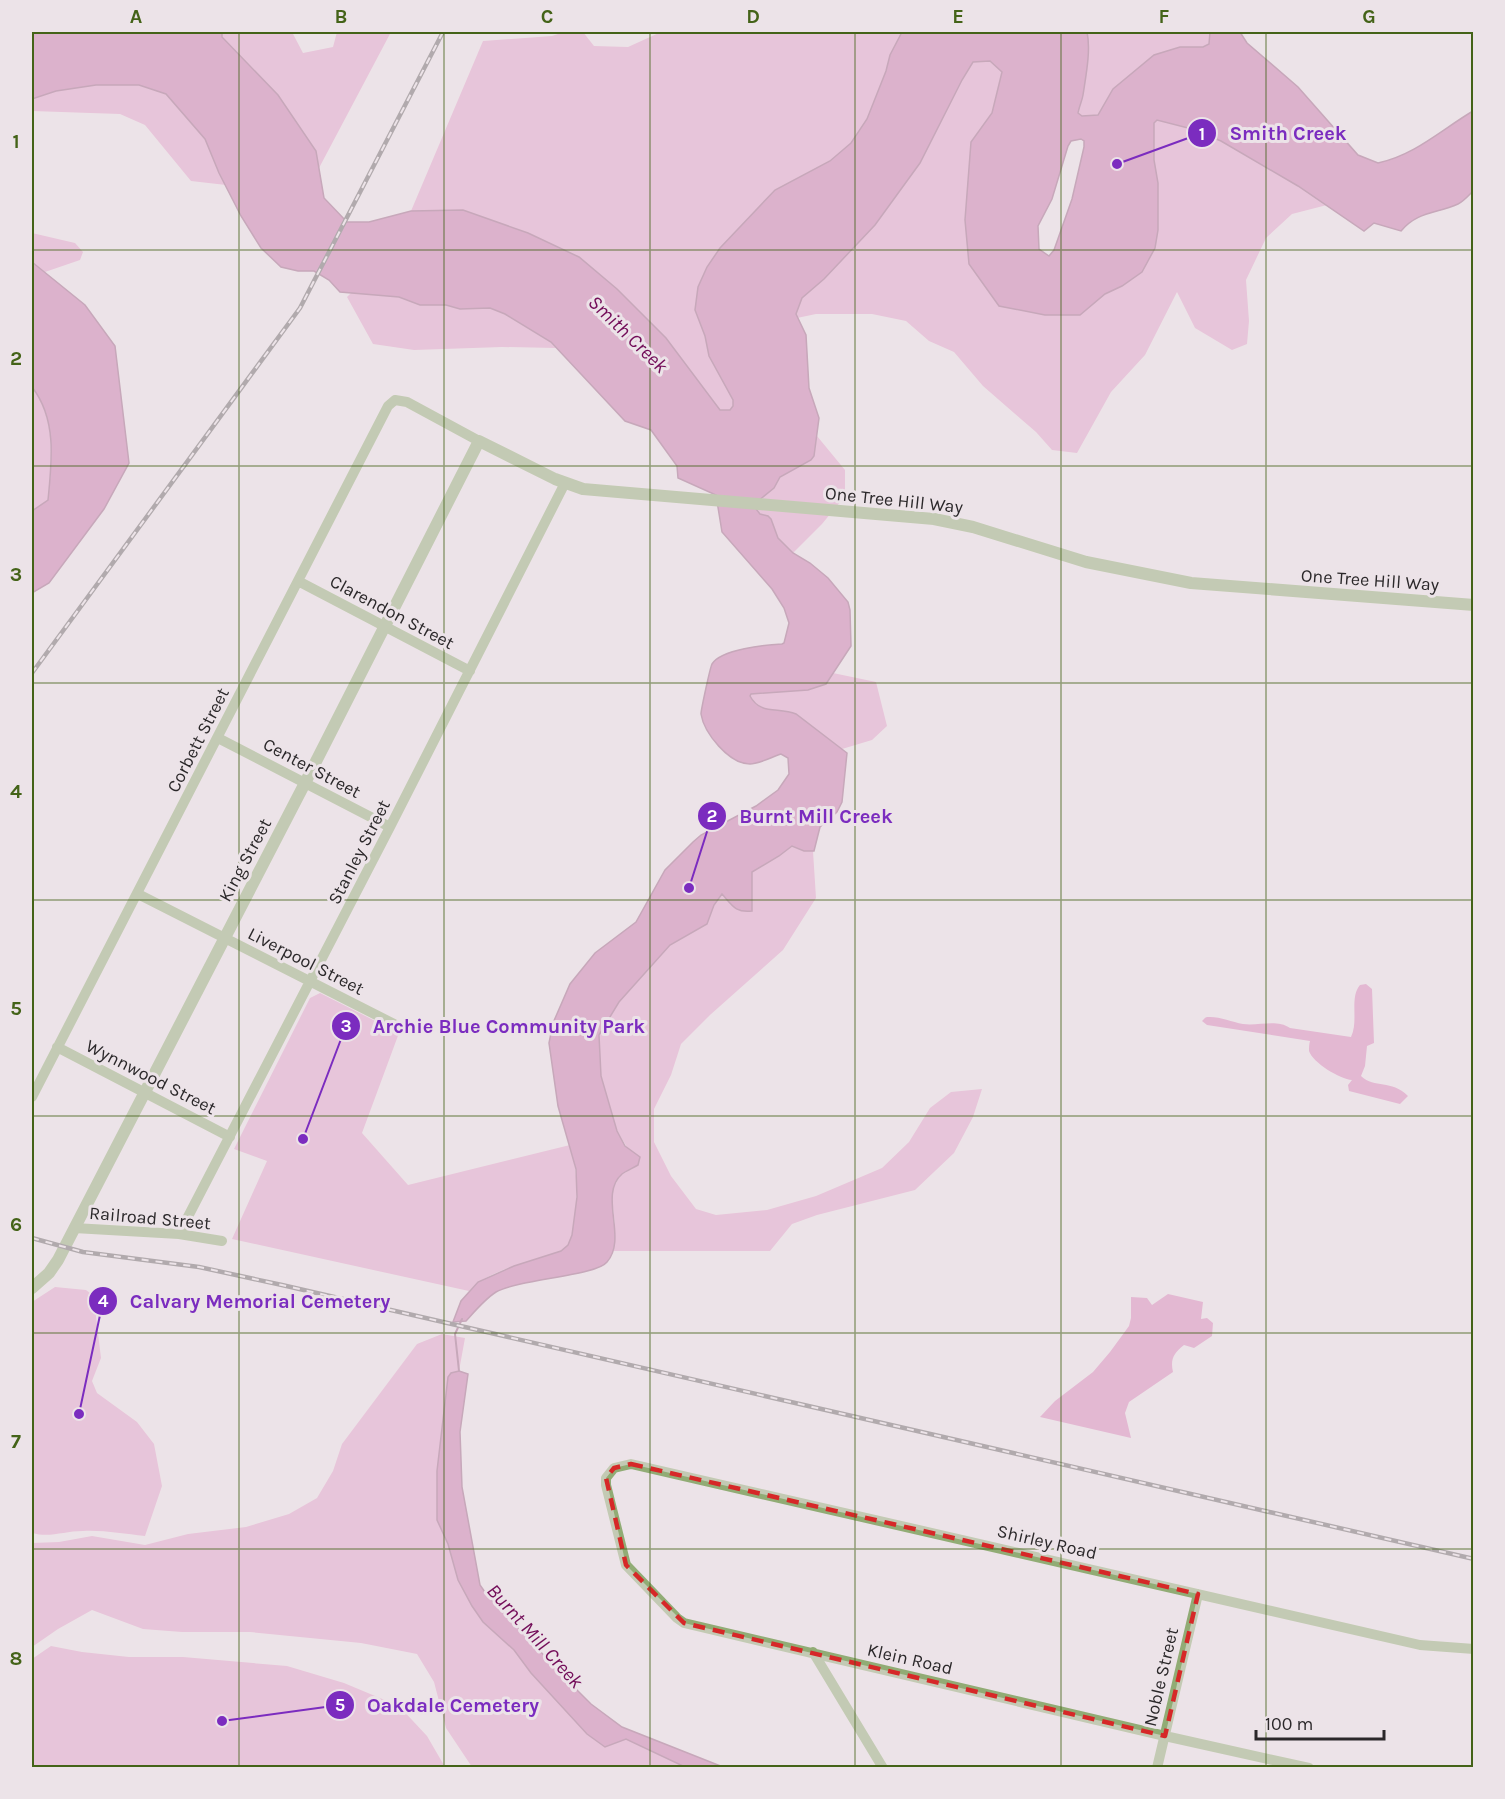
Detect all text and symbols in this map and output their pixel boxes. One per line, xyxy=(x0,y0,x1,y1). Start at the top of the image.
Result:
text: A xyxy=(130,5,143,28)
text: B xyxy=(335,5,347,28)
text: C xyxy=(541,5,553,28)
text: D xyxy=(746,5,760,28)
text: E xyxy=(952,5,964,28)
text: F xyxy=(1159,5,1170,28)
text: G xyxy=(1362,5,1376,28)
callout: Smith Creek xyxy=(1187,114,1359,152)
text: Smith Creek xyxy=(1229,122,1347,145)
text: 1 xyxy=(1199,123,1205,145)
text: 1 xyxy=(12,130,20,153)
water label: Smith Creek xyxy=(583,290,673,378)
text: 2 xyxy=(10,347,22,370)
street label: One Tree Hill Way xyxy=(824,482,965,518)
text: 3 xyxy=(10,563,22,586)
street label: One Tree Hill Way xyxy=(1300,564,1440,596)
street label: Clarendon Street xyxy=(326,570,458,654)
street label: Corbett Street xyxy=(162,684,234,796)
street label: Center Street xyxy=(259,733,365,803)
text: 4 xyxy=(10,780,22,803)
street label: Stanley Street xyxy=(323,796,395,908)
callout: Burnt Mill Creek xyxy=(697,797,904,835)
text: 2 xyxy=(707,805,717,827)
text: Burnt Mill Creek xyxy=(739,805,893,828)
street label: King Street xyxy=(214,814,276,905)
street label: Liverpool Street xyxy=(244,922,368,1000)
text: 5 xyxy=(10,997,22,1020)
callout: Archie Blue Community Park xyxy=(331,1007,657,1045)
text: 3 xyxy=(340,1015,352,1037)
text: Archie Blue Community Park xyxy=(373,1015,645,1038)
street label: Wynnwood Street xyxy=(82,1035,220,1119)
street label: Railroad Street xyxy=(88,1202,212,1234)
text: 6 xyxy=(10,1213,22,1236)
callout: Calvary Memorial Cemetery xyxy=(88,1282,402,1320)
text: 4 xyxy=(98,1290,109,1312)
text: Calvary Memorial Cemetery xyxy=(130,1290,390,1313)
text: 7 xyxy=(11,1430,21,1453)
street label: Shirley Road xyxy=(995,1520,1099,1564)
water label: Burnt Mill Creek xyxy=(482,1579,588,1694)
street label: Noble Street xyxy=(1139,1625,1183,1729)
street label: Klein Road xyxy=(865,1638,955,1680)
text: 8 xyxy=(10,1647,22,1670)
callout: Oakdale Cemetery xyxy=(325,1686,551,1724)
text: 5 xyxy=(335,1694,345,1716)
text: Oakdale Cemetery xyxy=(367,1694,539,1717)
scale bar xyxy=(1256,1703,1384,1741)
text: 100 m xyxy=(1265,1713,1313,1735)

